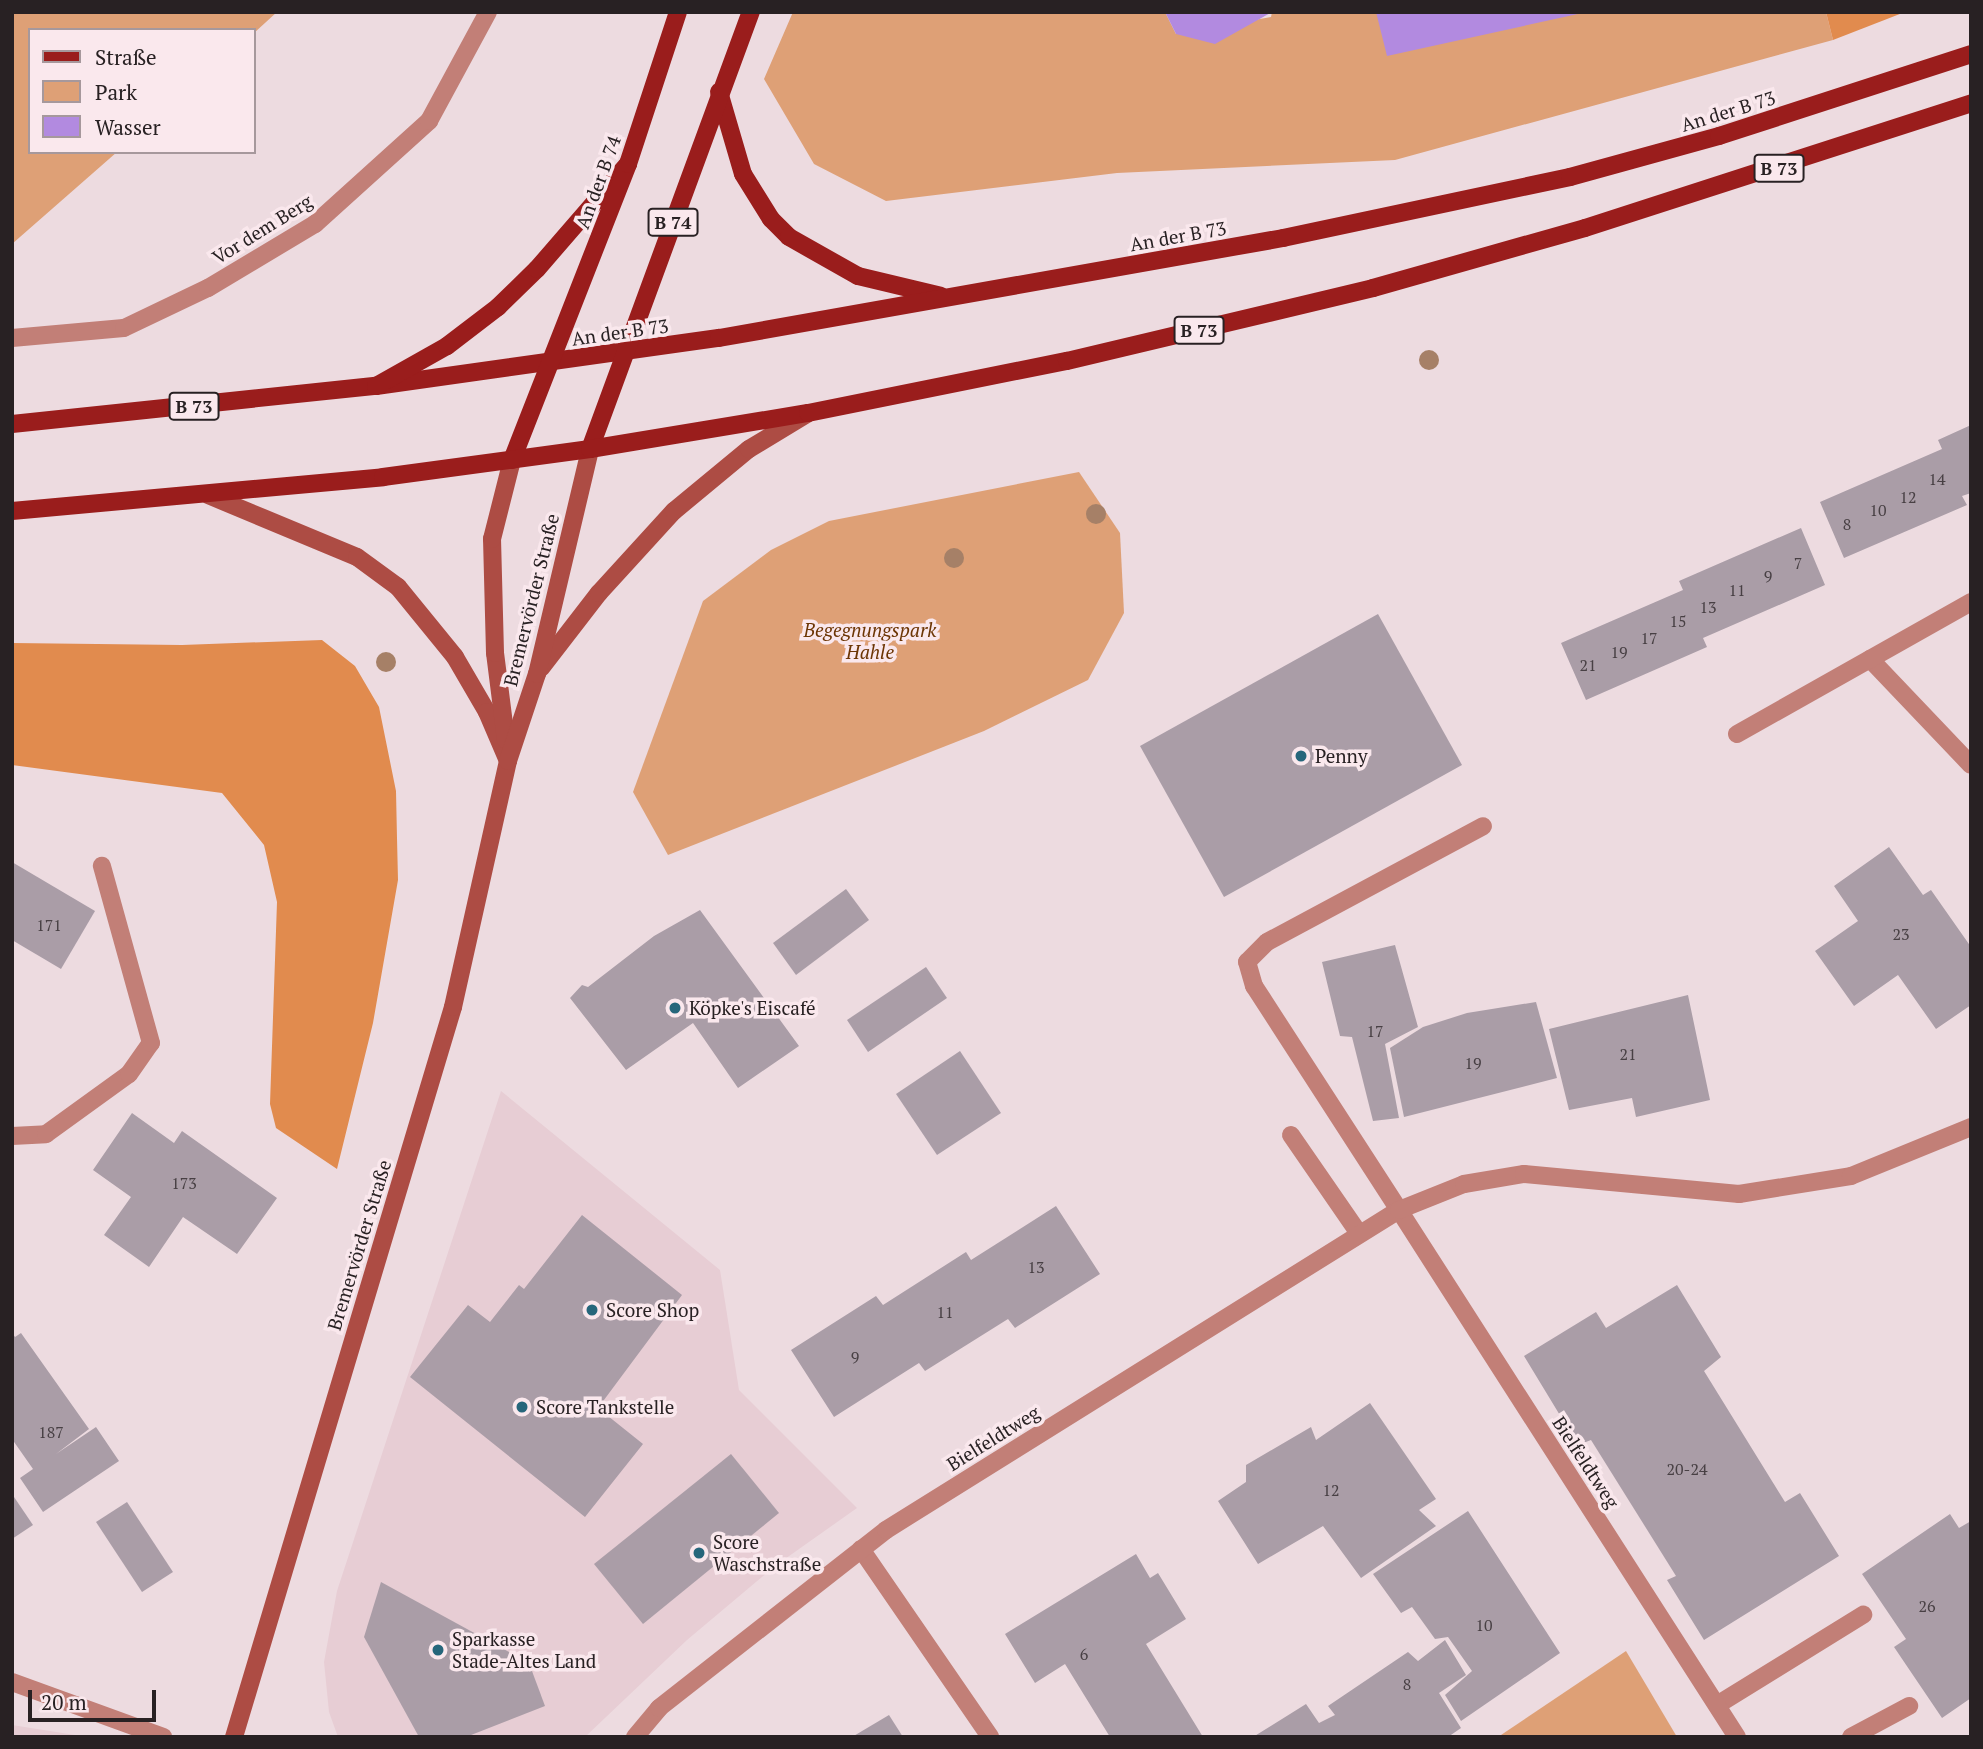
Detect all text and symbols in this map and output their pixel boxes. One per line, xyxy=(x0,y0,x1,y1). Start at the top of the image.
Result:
legend xyxy=(28,28,256,154)
text: Straße xyxy=(95,43,157,71)
text: Park xyxy=(95,78,137,106)
street label: An der B 73 xyxy=(1678,86,1778,136)
text: Wasser xyxy=(95,113,161,141)
street label: An der B 74 xyxy=(571,132,625,232)
road number: B 73 xyxy=(1753,154,1805,182)
street label: Vor dem Berg xyxy=(208,189,316,269)
road number: B 74 xyxy=(647,208,699,236)
street label: An der B 73 xyxy=(1128,216,1228,256)
street label: An der B 73 xyxy=(570,314,670,350)
road number: B 73 xyxy=(1173,316,1225,344)
road number: B 73 xyxy=(168,392,220,420)
house number: 14 xyxy=(1928,469,1946,489)
house number: 12 xyxy=(1899,487,1917,507)
house number: 10 xyxy=(1869,500,1887,520)
street label: Bremervörder Straße xyxy=(499,511,563,689)
house number: 8 xyxy=(1843,514,1851,534)
house number: 7 xyxy=(1794,553,1802,573)
house number: 9 xyxy=(1764,566,1772,586)
house number: 11 xyxy=(1728,580,1746,600)
house number: 13 xyxy=(1699,597,1717,617)
house number: 15 xyxy=(1669,611,1687,631)
park label: Begegnungspark Hahle xyxy=(804,619,936,663)
house number: 17 xyxy=(1640,628,1658,648)
house number: 19 xyxy=(1610,642,1628,662)
house number: 21 xyxy=(1579,655,1597,675)
place label: Penny xyxy=(1315,745,1367,767)
marker: Penny xyxy=(1293,748,1309,764)
house number: 171 xyxy=(36,915,62,935)
house number: 23 xyxy=(1892,924,1910,944)
place label: Köpke's Eiscafé xyxy=(689,997,816,1019)
marker: Köpke's Eiscafé xyxy=(667,1000,683,1016)
house number: 17 xyxy=(1366,1021,1384,1041)
house number: 21 xyxy=(1619,1044,1637,1064)
house number: 19 xyxy=(1464,1053,1482,1073)
street label: Bremervörder Straße xyxy=(322,1157,396,1333)
house number: 173 xyxy=(171,1173,197,1193)
house number: 13 xyxy=(1027,1257,1045,1277)
place label: Score Shop xyxy=(606,1299,699,1321)
marker: Score Shop xyxy=(584,1302,600,1318)
house number: 11 xyxy=(936,1302,954,1322)
house number: 9 xyxy=(851,1347,859,1367)
place label: Score Tankstelle xyxy=(536,1396,674,1418)
marker: Score Tankstelle xyxy=(514,1399,530,1415)
street label: Bielfeldtweg xyxy=(942,1401,1044,1475)
street label: Bielfeldtweg xyxy=(1548,1412,1624,1512)
house number: 187 xyxy=(38,1422,64,1442)
house number: 20-24 xyxy=(1667,1459,1707,1479)
house number: 12 xyxy=(1322,1480,1340,1500)
place label: Score Waschstraße xyxy=(713,1531,821,1575)
marker: Score Waschstraße xyxy=(691,1545,707,1561)
house number: 26 xyxy=(1918,1596,1936,1616)
house number: 10 xyxy=(1475,1615,1493,1635)
place label: Sparkasse Stade-Altes Land xyxy=(452,1628,596,1672)
marker: Sparkasse Stade-Altes Land xyxy=(430,1642,446,1658)
house number: 6 xyxy=(1080,1644,1088,1664)
house number: 8 xyxy=(1403,1674,1411,1694)
scale bar xyxy=(32,1676,159,1720)
text: 20 m xyxy=(41,1688,87,1716)

